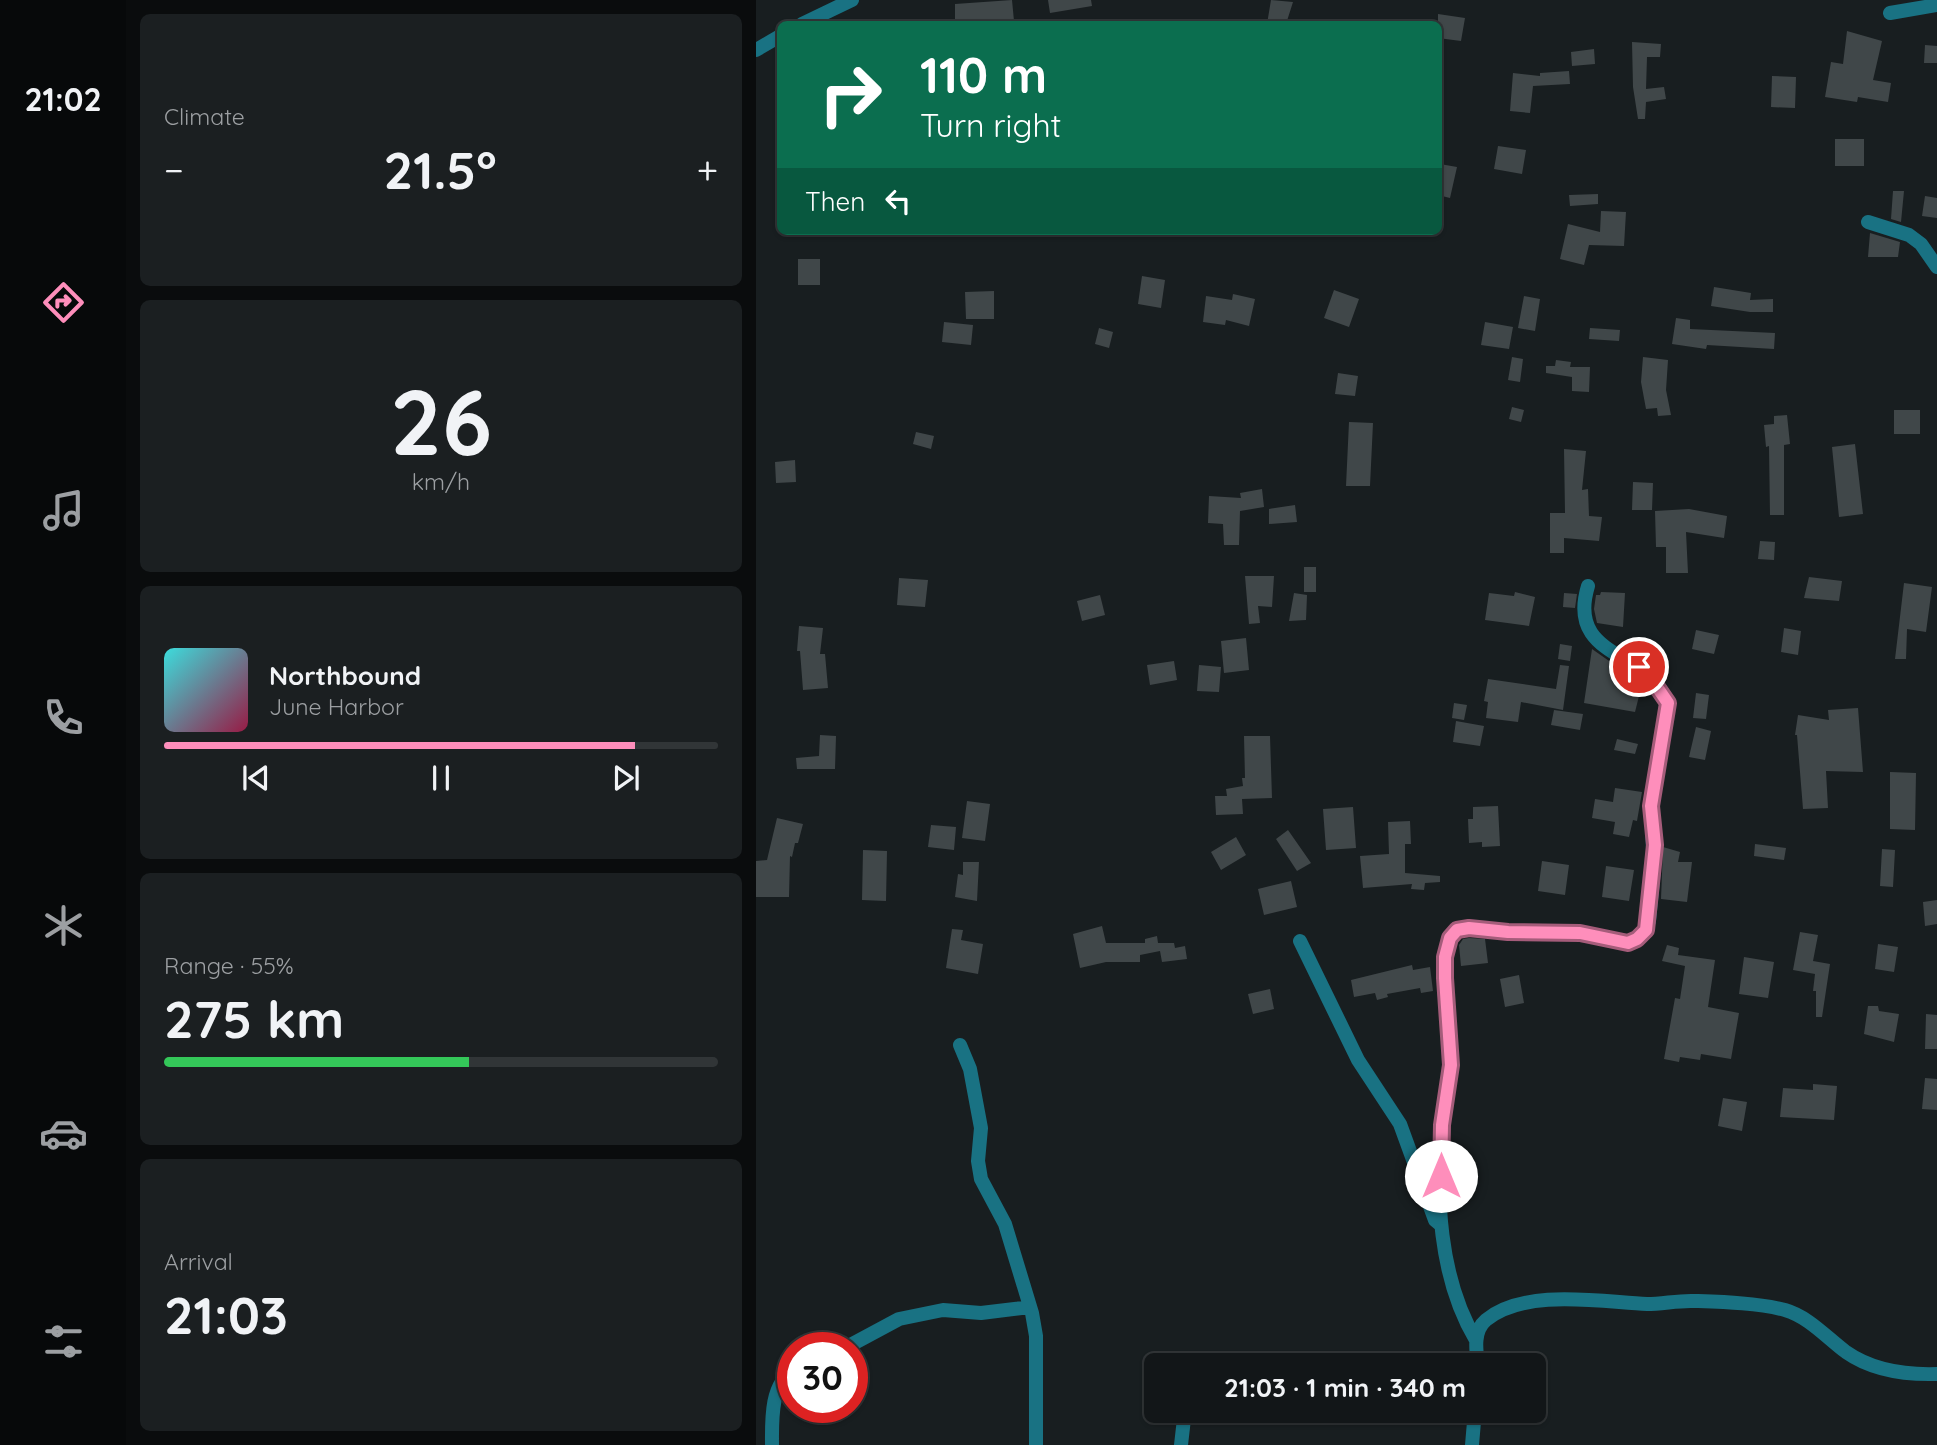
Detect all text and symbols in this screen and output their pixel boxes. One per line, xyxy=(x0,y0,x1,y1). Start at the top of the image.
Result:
text: 110 m xyxy=(920,44,1047,105)
icon: right xyxy=(805,49,896,140)
text: 21:02 xyxy=(24,79,102,119)
text: Climate xyxy=(164,102,245,131)
text: Turn right xyxy=(920,105,1061,145)
text: 21.5° xyxy=(384,137,497,202)
text: − xyxy=(164,146,184,194)
text: + xyxy=(697,146,718,194)
icon: left xyxy=(879,182,917,220)
text: Then xyxy=(805,185,865,218)
icon: directions xyxy=(39,278,88,327)
text: 26 xyxy=(390,364,492,478)
text: km/h xyxy=(412,467,470,496)
icon: music xyxy=(39,486,88,535)
pin xyxy=(1609,637,1669,697)
icon: arrive xyxy=(1620,648,1658,686)
text: Northbound xyxy=(269,659,421,692)
text: June Harbor xyxy=(269,692,404,721)
icon: phone xyxy=(39,693,88,742)
icon: previous xyxy=(237,759,275,797)
icon: pause xyxy=(422,759,460,797)
icon: next xyxy=(607,759,645,797)
icon: climate xyxy=(39,901,88,950)
text: Range · 55% xyxy=(164,951,294,980)
text: 275 km xyxy=(164,986,344,1051)
icon: car xyxy=(39,1109,88,1158)
position arrow xyxy=(1404,1139,1478,1213)
text: Arrival xyxy=(164,1247,233,1276)
text: 21:03 xyxy=(164,1282,288,1347)
icon: filters xyxy=(39,1317,88,1366)
speed limit sign: 30 xyxy=(777,1332,868,1423)
text: 21:03 · 1 min · 340 m xyxy=(1224,1371,1466,1404)

